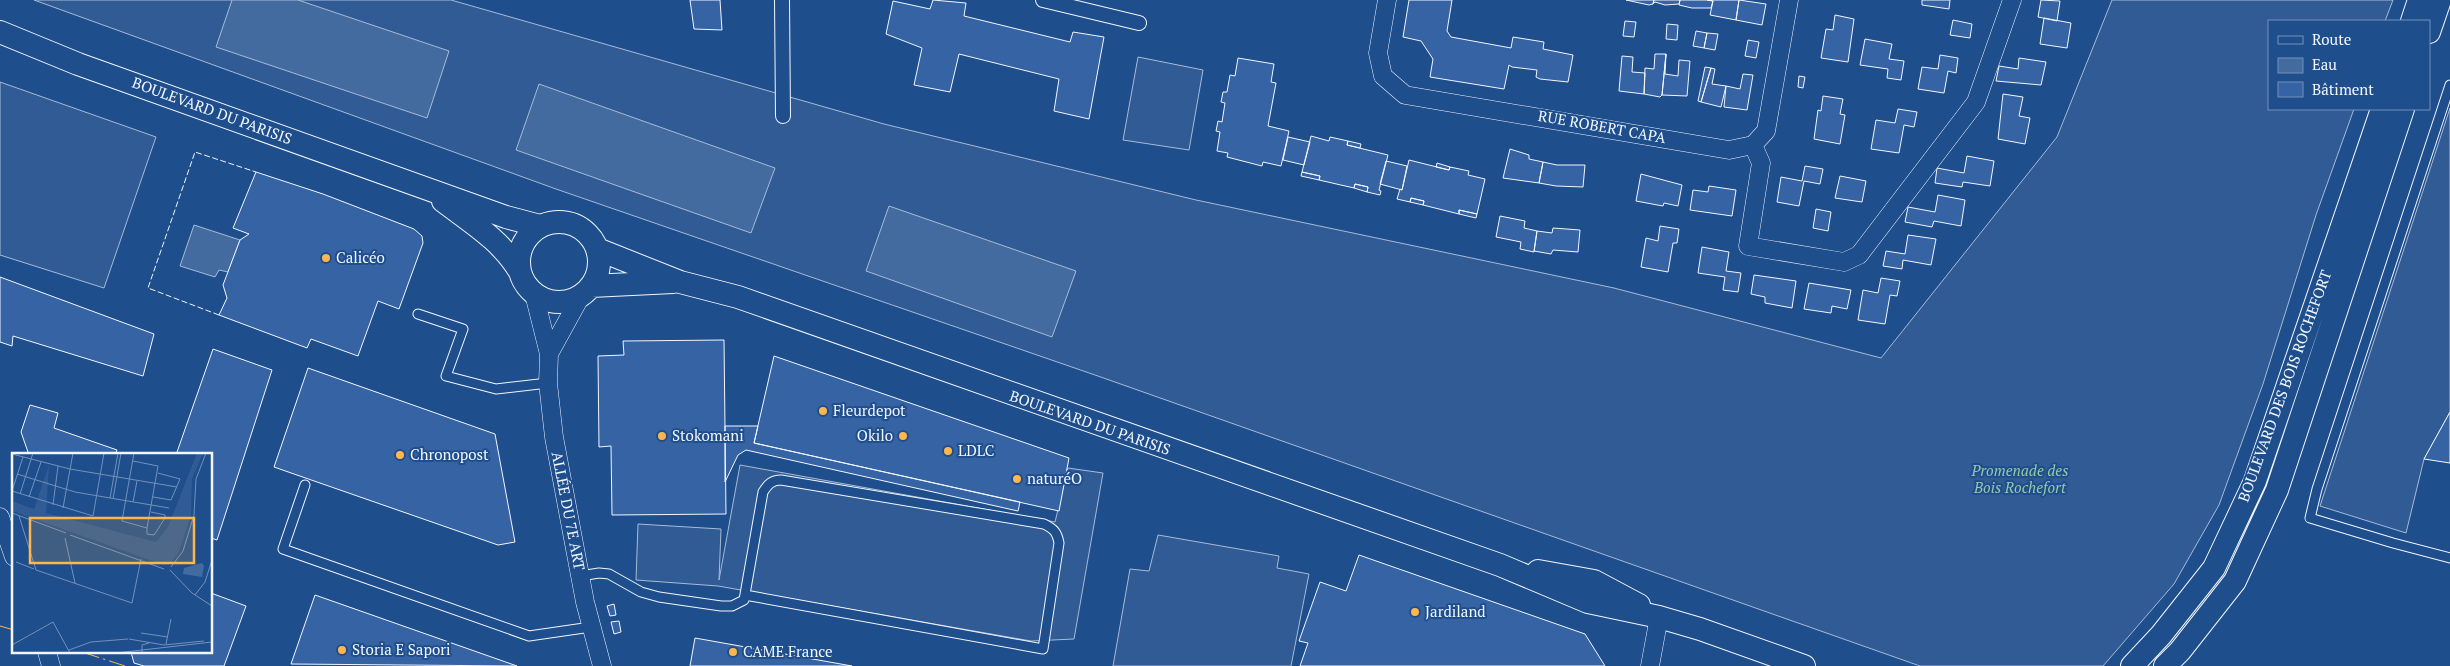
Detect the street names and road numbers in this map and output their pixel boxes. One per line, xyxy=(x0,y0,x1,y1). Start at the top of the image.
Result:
street label: BOULEVARD DU PARISIS xyxy=(130,72,295,148)
street label: RUE ROBERT CAPA xyxy=(1537,105,1668,147)
street label: BOULEVARD DES BOIS ROCHEFORT xyxy=(2233,267,2335,504)
street label: BOULEVARD DU PARISIS xyxy=(1007,385,1173,459)
street label: ALLÉE DU 7E ART xyxy=(548,450,590,572)

